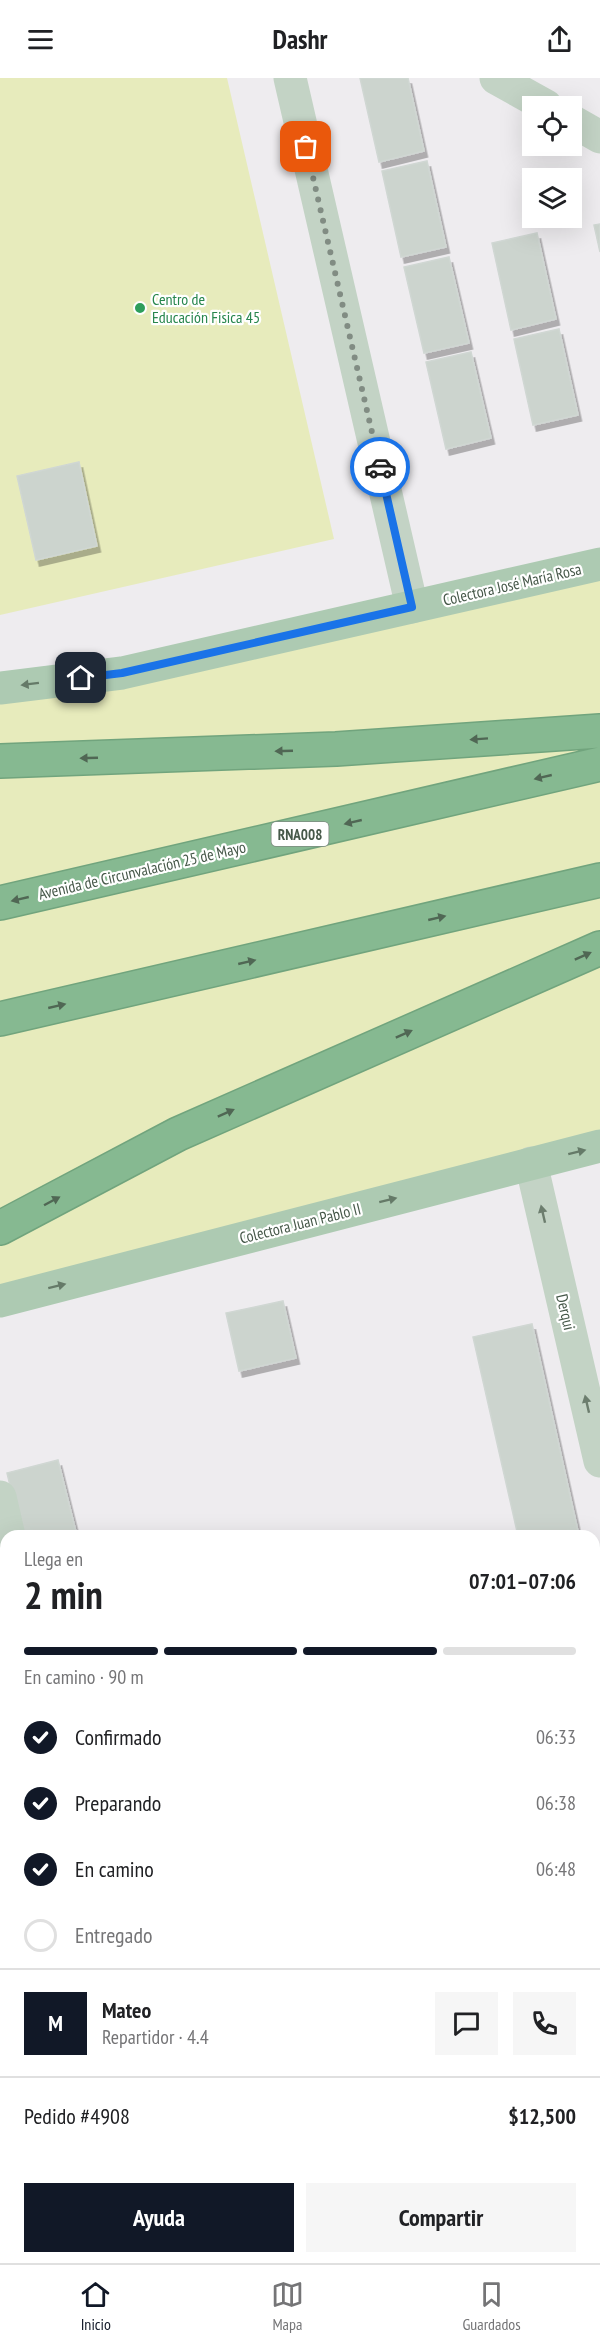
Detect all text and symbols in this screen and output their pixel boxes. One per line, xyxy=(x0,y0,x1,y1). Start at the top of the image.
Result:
text: Dashr xyxy=(272,22,328,56)
icon: menu xyxy=(24,23,57,56)
icon: share xyxy=(543,23,576,56)
map controls xyxy=(522,96,582,228)
button: locate xyxy=(522,96,582,156)
pin xyxy=(280,121,331,172)
icon: bag xyxy=(289,130,322,163)
button: layers xyxy=(522,168,582,228)
place label: Centro de Educación Fisica 45 xyxy=(152,289,260,327)
marker: Centro de Educación Fisica 45 xyxy=(133,301,147,315)
courier xyxy=(350,437,410,497)
icon: car xyxy=(364,451,397,484)
street label: Colectora José María Rosa xyxy=(441,558,583,610)
pin xyxy=(55,652,106,703)
icon: home xyxy=(64,661,97,694)
one-way arrow xyxy=(20,680,39,689)
one-way arrow xyxy=(469,735,488,744)
one-way arrow xyxy=(275,746,294,755)
one-way arrow xyxy=(80,753,99,762)
one-way arrow xyxy=(534,773,552,783)
one-way arrow xyxy=(344,817,362,827)
road number: RNA008 xyxy=(272,822,328,846)
street label: Avenida de Circunvalación 25 de Mayo xyxy=(36,836,248,904)
one-way arrow xyxy=(11,894,29,904)
one-way arrow xyxy=(428,912,446,922)
one-way arrow xyxy=(574,951,591,960)
one-way arrow xyxy=(238,956,256,966)
one-way arrow xyxy=(48,1000,66,1010)
one-way arrow xyxy=(395,1029,413,1038)
one-way arrow xyxy=(217,1108,234,1117)
one-way arrow xyxy=(567,1146,586,1156)
one-way arrow xyxy=(379,1195,397,1205)
one-way arrow xyxy=(43,1196,60,1206)
street label: Colectora Juan Pablo II xyxy=(237,1198,363,1248)
one-way arrow xyxy=(538,1204,547,1223)
one-way arrow xyxy=(48,1281,66,1290)
street label: Derqui xyxy=(552,1292,580,1332)
one-way arrow xyxy=(581,1395,591,1413)
text: Llega en xyxy=(24,1546,83,1572)
text: 07:01–07:06 xyxy=(469,1567,576,1595)
text: 2 min xyxy=(24,1569,103,1620)
text: En camino · 90 m xyxy=(24,1664,144,1690)
icon: check xyxy=(24,1721,57,1754)
text: Confirmado xyxy=(75,1723,161,1751)
text: 06:33 xyxy=(536,1724,576,1750)
icon: check xyxy=(24,1787,57,1820)
text: Preparando xyxy=(75,1789,161,1817)
text: 06:38 xyxy=(536,1790,576,1816)
icon: check xyxy=(24,1853,57,1886)
text: En camino xyxy=(75,1855,154,1883)
text: 06:48 xyxy=(536,1856,576,1882)
text: Entregado xyxy=(75,1921,152,1949)
button: chat xyxy=(435,1992,498,2055)
button: phone xyxy=(513,1992,576,2055)
text: Mateo xyxy=(102,1996,151,2024)
text: M xyxy=(48,2009,63,2037)
text: Repartidor · 4.4 xyxy=(102,2024,209,2050)
text: Pedido #4908 xyxy=(24,2102,130,2130)
text: $12,500 xyxy=(508,2102,576,2130)
button: Ayuda xyxy=(24,2183,294,2252)
button: Compartir xyxy=(306,2183,576,2252)
tab: Inicio xyxy=(79,2278,112,2334)
tab: Mapa xyxy=(271,2278,304,2334)
tab: Guardados xyxy=(462,2278,521,2334)

